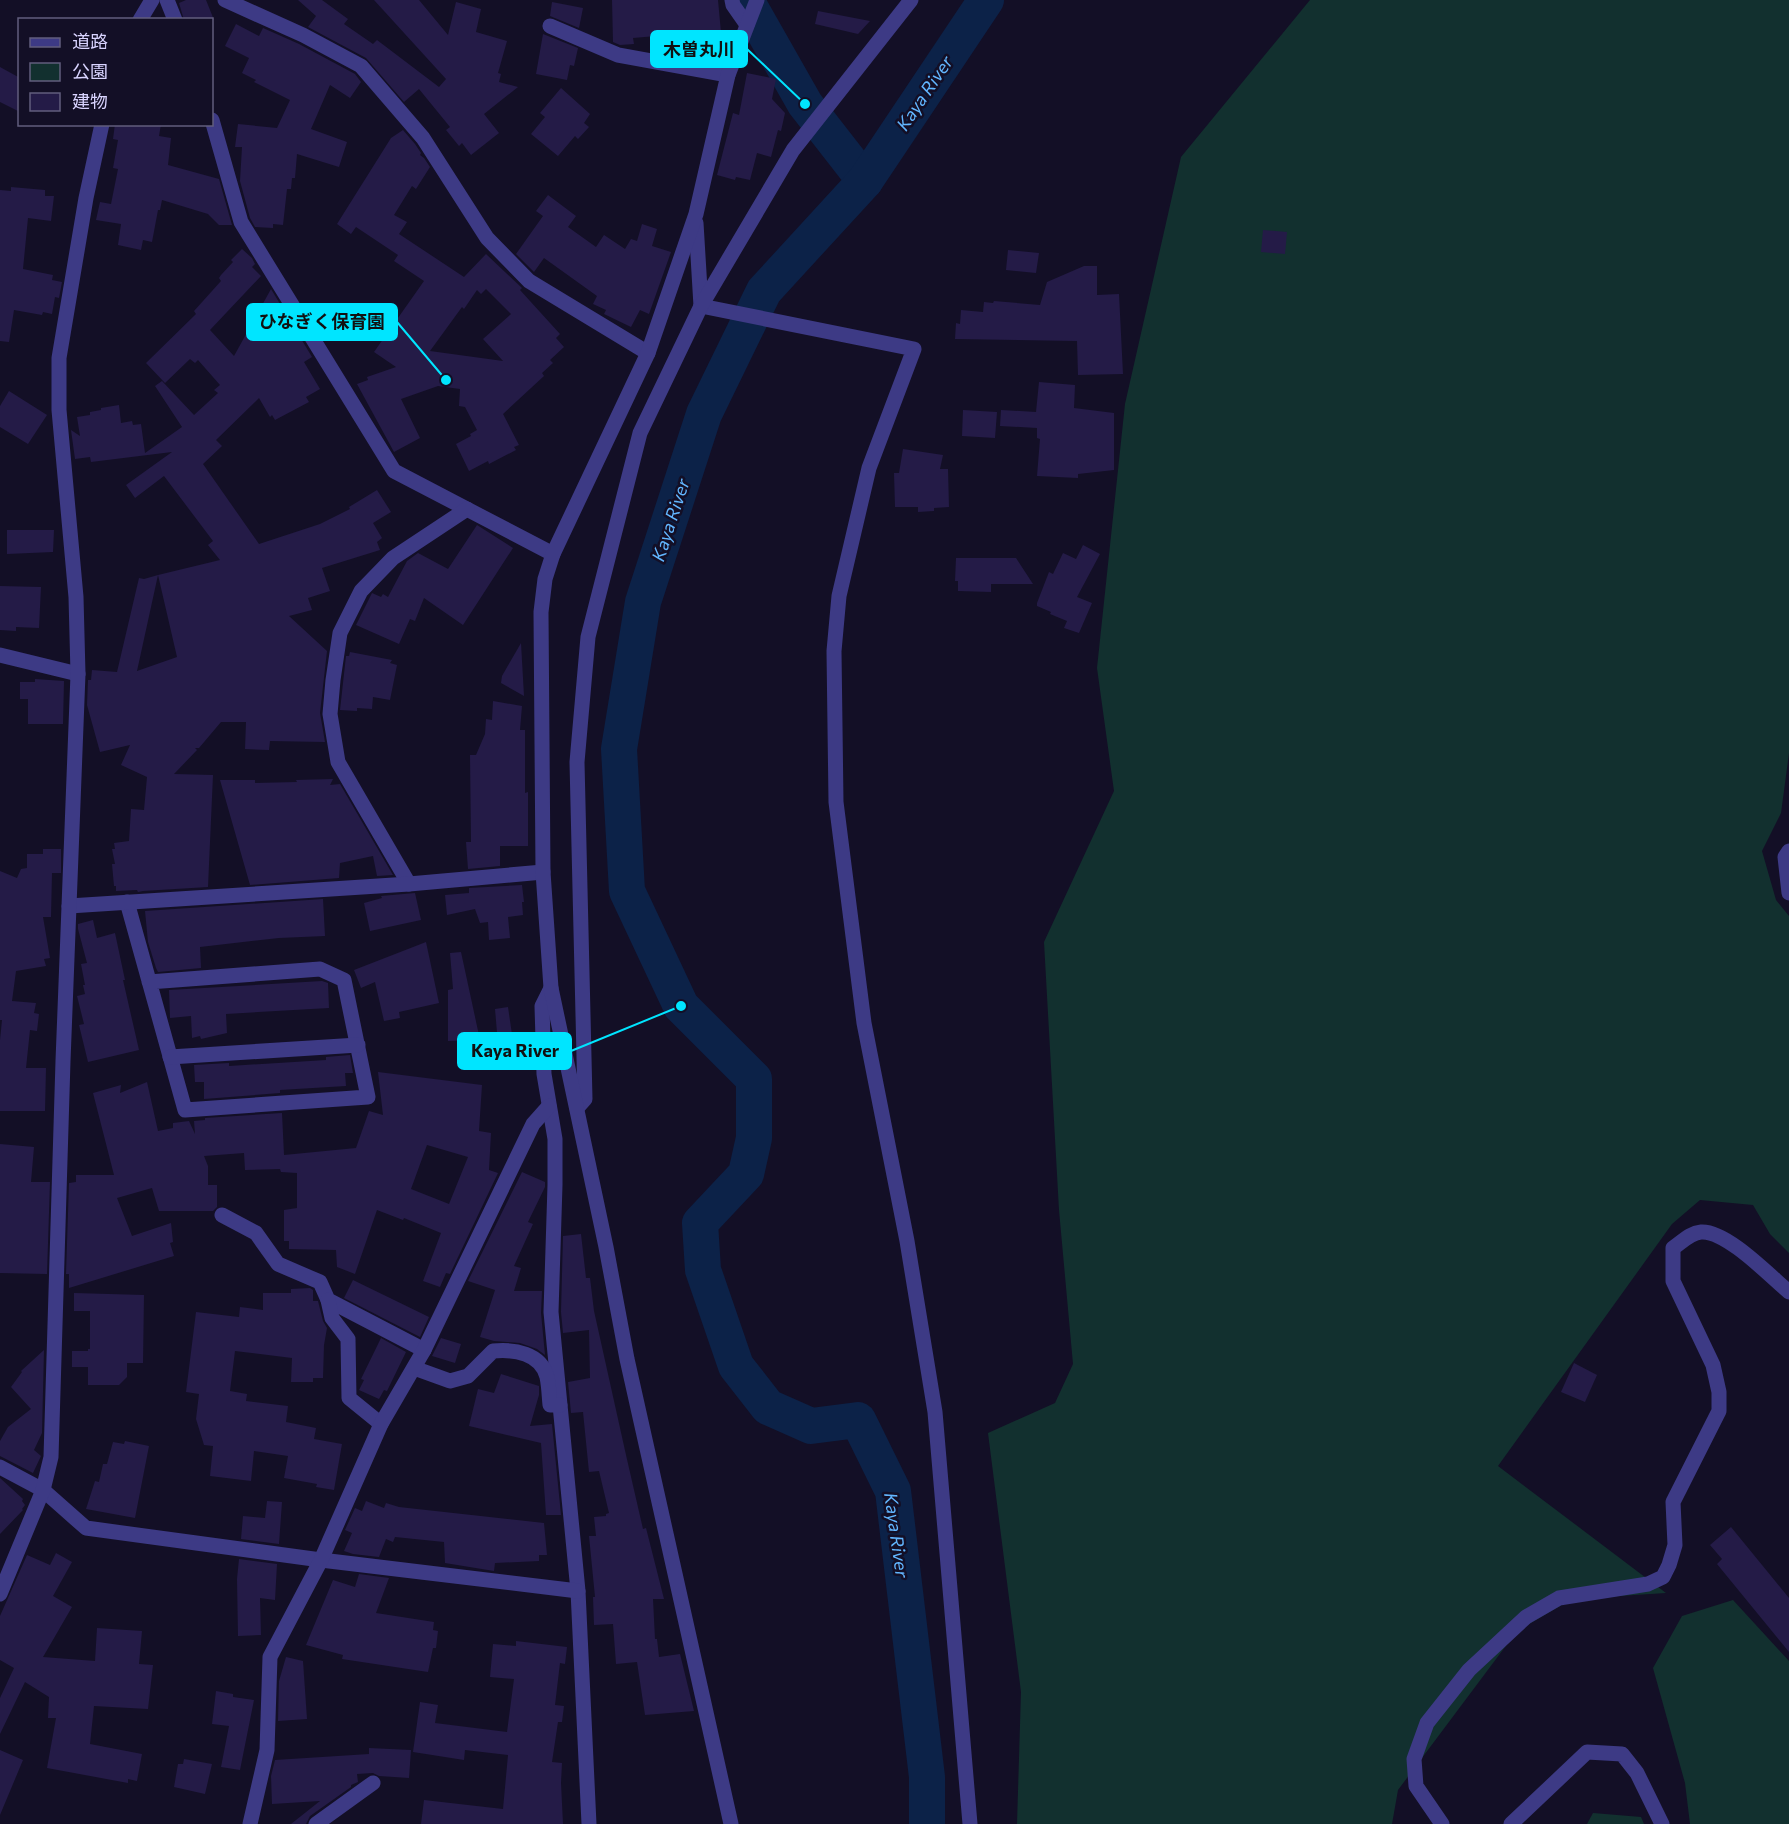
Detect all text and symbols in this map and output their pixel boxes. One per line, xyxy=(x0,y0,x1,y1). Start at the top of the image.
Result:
legend xyxy=(18,18,213,126)
text: 道路 xyxy=(72,30,108,52)
callout: 木曽丸川 xyxy=(651,31,747,67)
text: 木曽丸川 xyxy=(663,38,735,60)
water label: Kaya River xyxy=(891,51,957,135)
text: 公園 xyxy=(72,60,108,82)
text: 建物 xyxy=(72,90,108,112)
callout: ひなぎく保育園 xyxy=(247,304,397,340)
text: ひなぎく保育園 xyxy=(259,310,385,332)
water label: Kaya River xyxy=(646,475,694,564)
callout: Kaya River xyxy=(458,1033,571,1069)
text: Kaya River xyxy=(471,1039,560,1061)
water label: Kaya River xyxy=(880,1491,914,1580)

